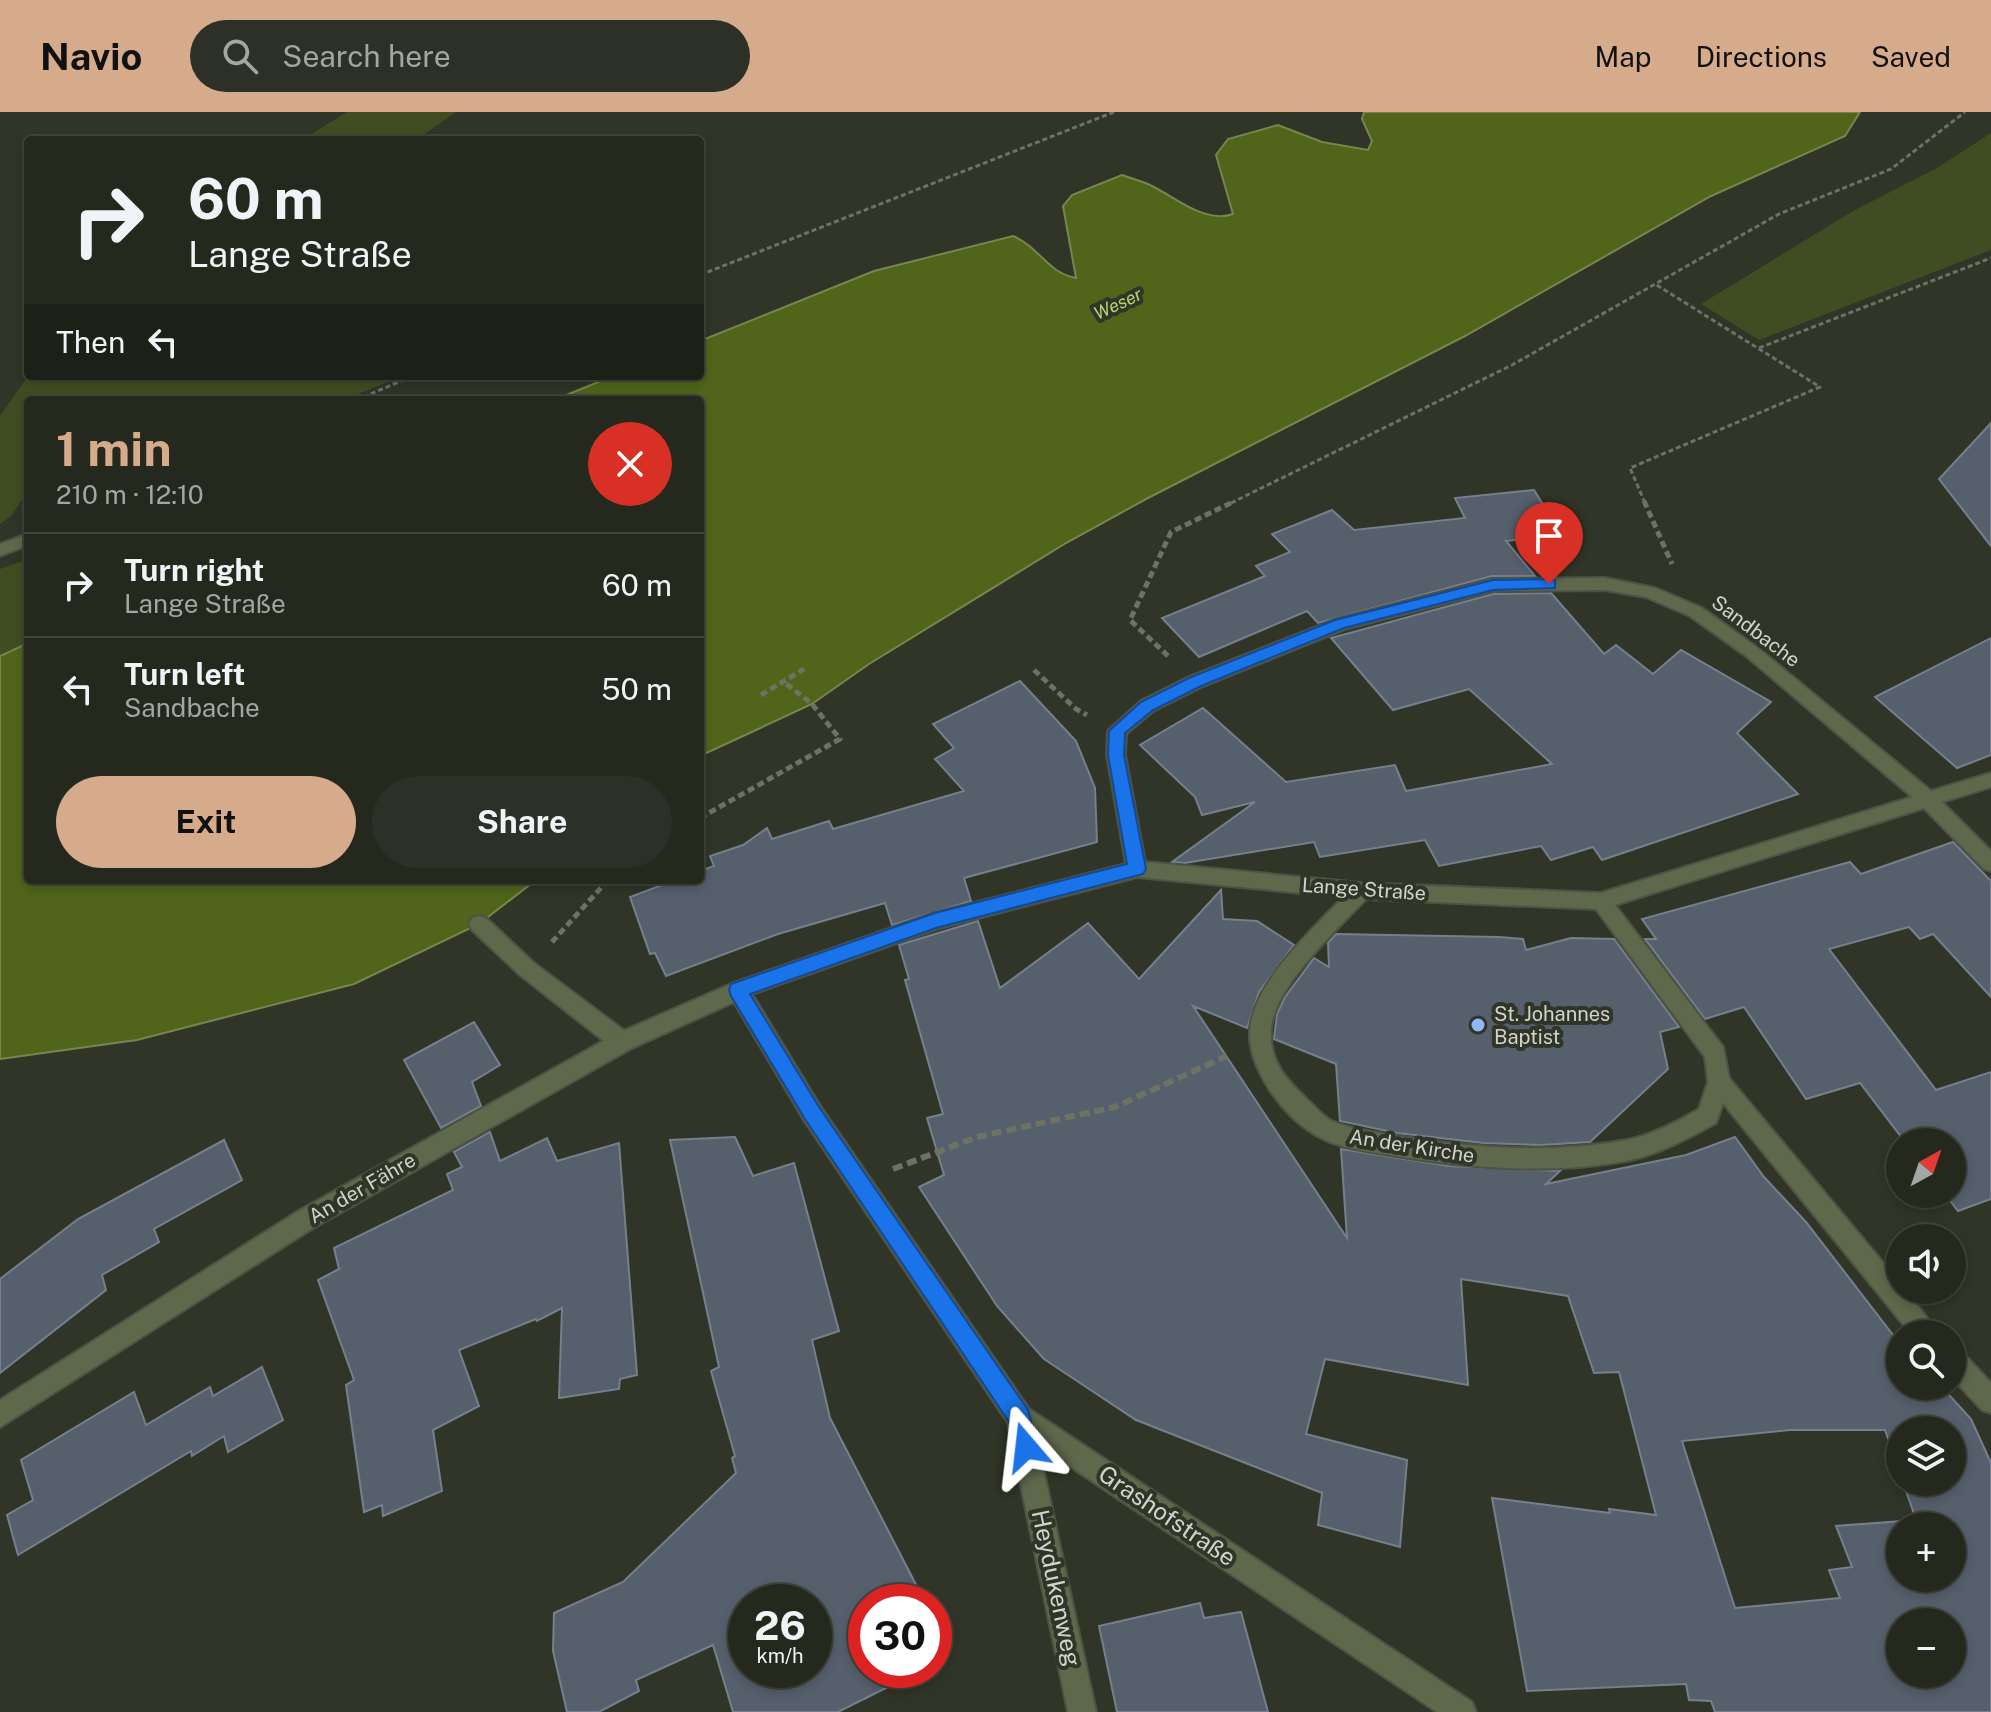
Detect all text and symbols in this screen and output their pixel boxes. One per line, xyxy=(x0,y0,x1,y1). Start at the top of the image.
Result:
search box xyxy=(190,20,750,92)
text: Navio xyxy=(40,34,142,79)
icon: search xyxy=(218,34,262,78)
text: Search here xyxy=(282,38,451,74)
text: Map xyxy=(1595,40,1651,73)
text: Directions xyxy=(1695,40,1827,73)
text: Saved xyxy=(1871,40,1951,73)
text: 60 m xyxy=(188,166,324,232)
icon: right xyxy=(56,168,160,272)
text: Lange Straße xyxy=(188,233,412,275)
water label: Weser xyxy=(1090,283,1145,324)
icon: left xyxy=(141,320,185,364)
text: Then xyxy=(56,324,125,360)
text: 1 min xyxy=(56,420,172,477)
button: close xyxy=(588,422,672,506)
text: 210 m · 12:10 xyxy=(56,479,204,510)
pin xyxy=(1515,502,1583,584)
icon: arrive xyxy=(1527,514,1571,558)
text: Turn right xyxy=(124,552,264,588)
icon: right xyxy=(56,563,100,607)
text: 60 m xyxy=(602,567,672,603)
text: Lange Straße xyxy=(124,588,286,619)
street label: Sandbache xyxy=(1707,590,1805,672)
text: Turn left xyxy=(124,656,245,692)
icon: left xyxy=(56,667,100,711)
text: 50 m xyxy=(601,671,672,707)
text: Sandbache xyxy=(124,692,260,723)
button: Exit xyxy=(56,776,356,868)
button: Share xyxy=(372,776,672,868)
street label: Lange Straße xyxy=(1301,873,1427,905)
place label: St. Johannes Baptist xyxy=(1494,1002,1610,1049)
marker: St. Johannes Baptist xyxy=(1469,1016,1487,1034)
street label: An der Kirche xyxy=(1348,1124,1476,1168)
north arrow xyxy=(1886,1128,1966,1208)
map controls xyxy=(1886,1128,1966,1688)
street label: An der Fähre xyxy=(304,1148,420,1228)
button: sound xyxy=(1886,1224,1966,1304)
button: search xyxy=(1886,1320,1966,1400)
position arrow xyxy=(984,1405,1068,1489)
button: layers xyxy=(1886,1416,1966,1496)
street label: Grashofstraße xyxy=(1094,1459,1241,1571)
street label: Heydukenweg xyxy=(1027,1507,1087,1669)
button: + xyxy=(1886,1512,1966,1592)
speed limit sign: 30 xyxy=(848,1584,952,1688)
text: 26 xyxy=(754,1602,806,1649)
button: − xyxy=(1886,1608,1966,1688)
text: km/h xyxy=(756,1644,804,1668)

